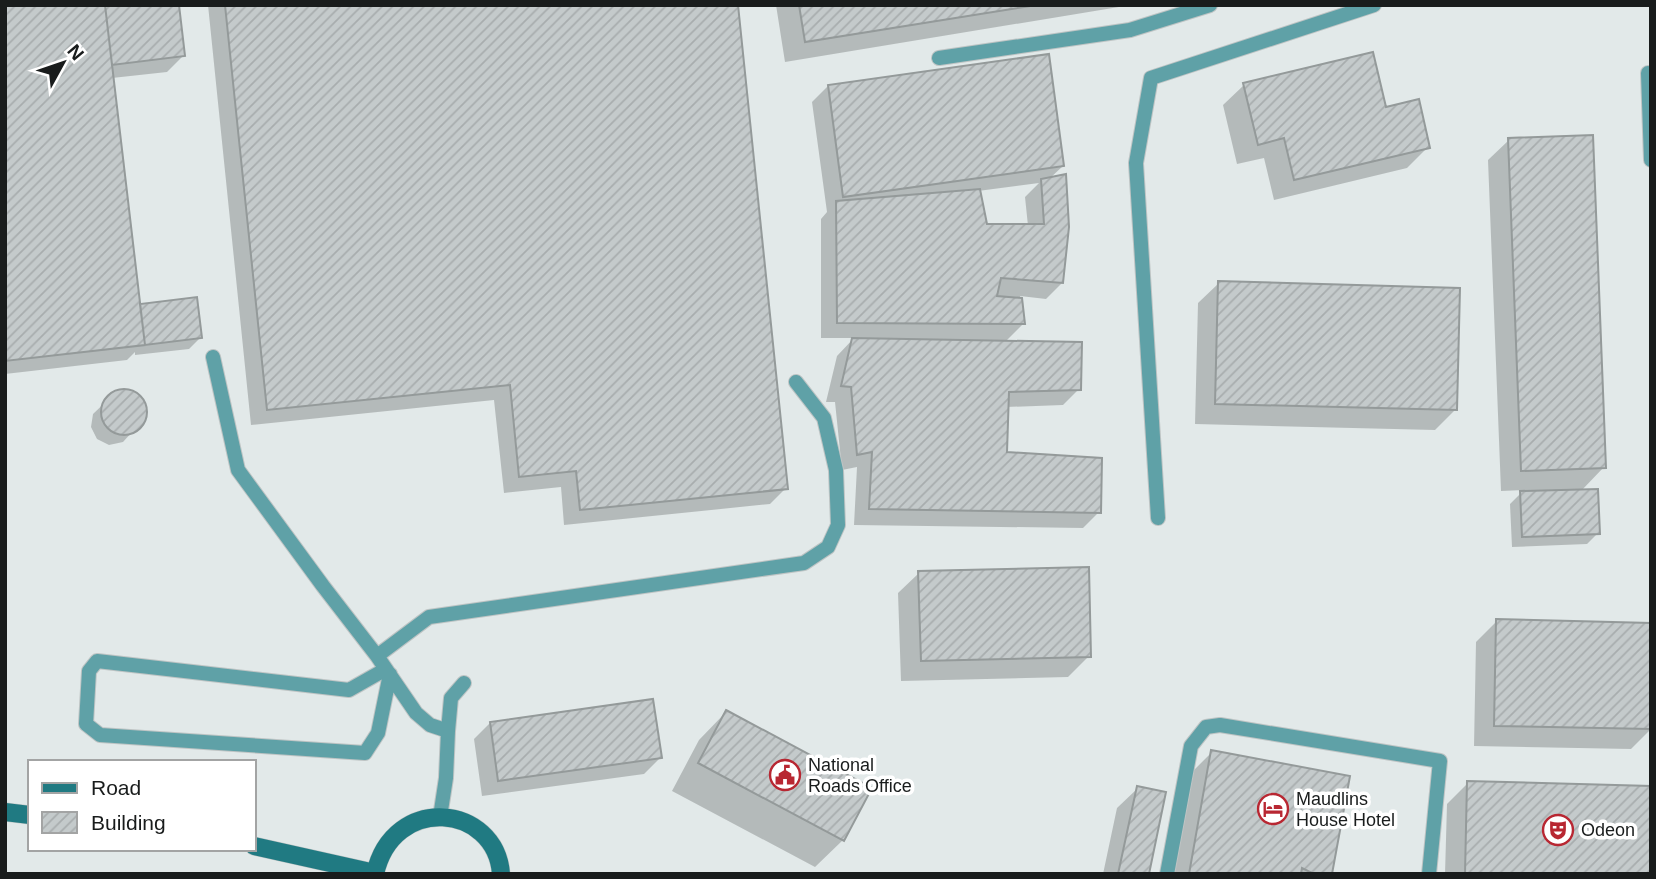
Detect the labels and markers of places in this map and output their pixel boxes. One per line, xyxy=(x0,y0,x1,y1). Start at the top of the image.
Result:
place label: National Roads Office xyxy=(808,755,912,796)
public building icon: National Roads Office xyxy=(768,758,802,792)
place label: Maudlins House Hotel xyxy=(1296,789,1395,830)
hotel icon: Maudlins House Hotel xyxy=(1256,792,1290,826)
theatre icon: Odeon xyxy=(1541,813,1575,847)
place label: Odeon xyxy=(1581,820,1635,840)

